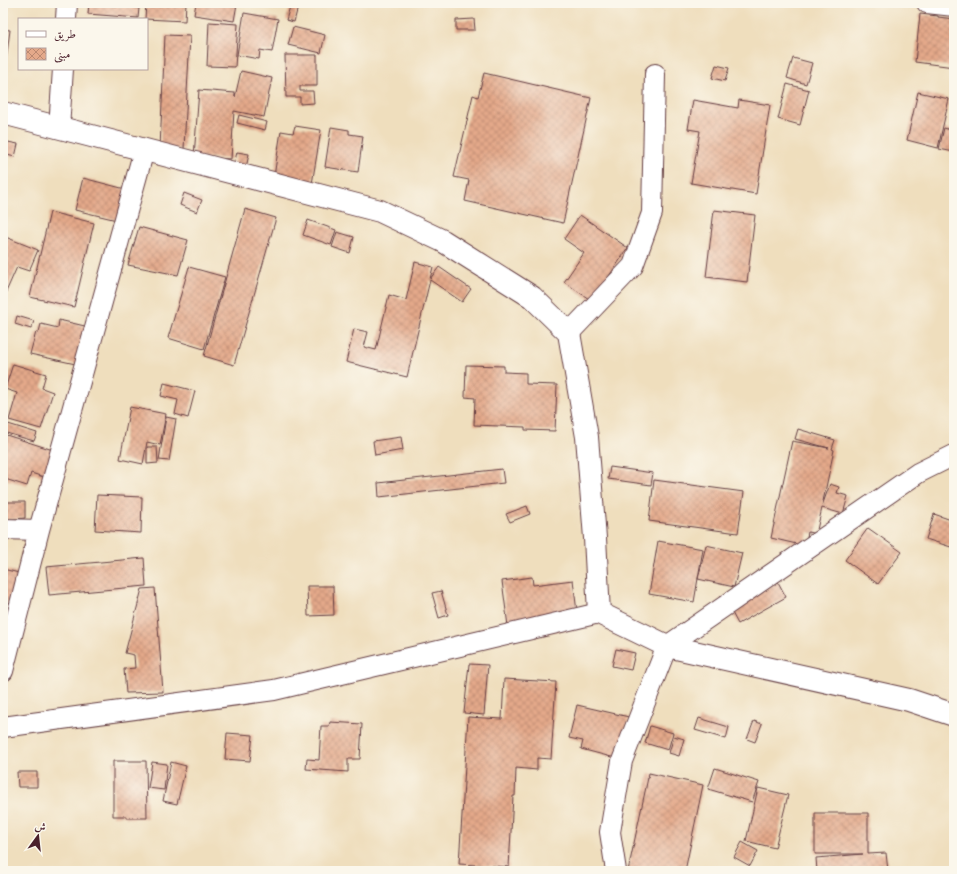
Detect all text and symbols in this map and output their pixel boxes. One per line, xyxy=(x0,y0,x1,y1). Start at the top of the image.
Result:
legend xyxy=(18,18,148,70)
text: طريق xyxy=(54,27,76,42)
text: مبنى xyxy=(54,47,70,63)
north arrow xyxy=(18,816,58,856)
text: ش xyxy=(33,819,47,836)

